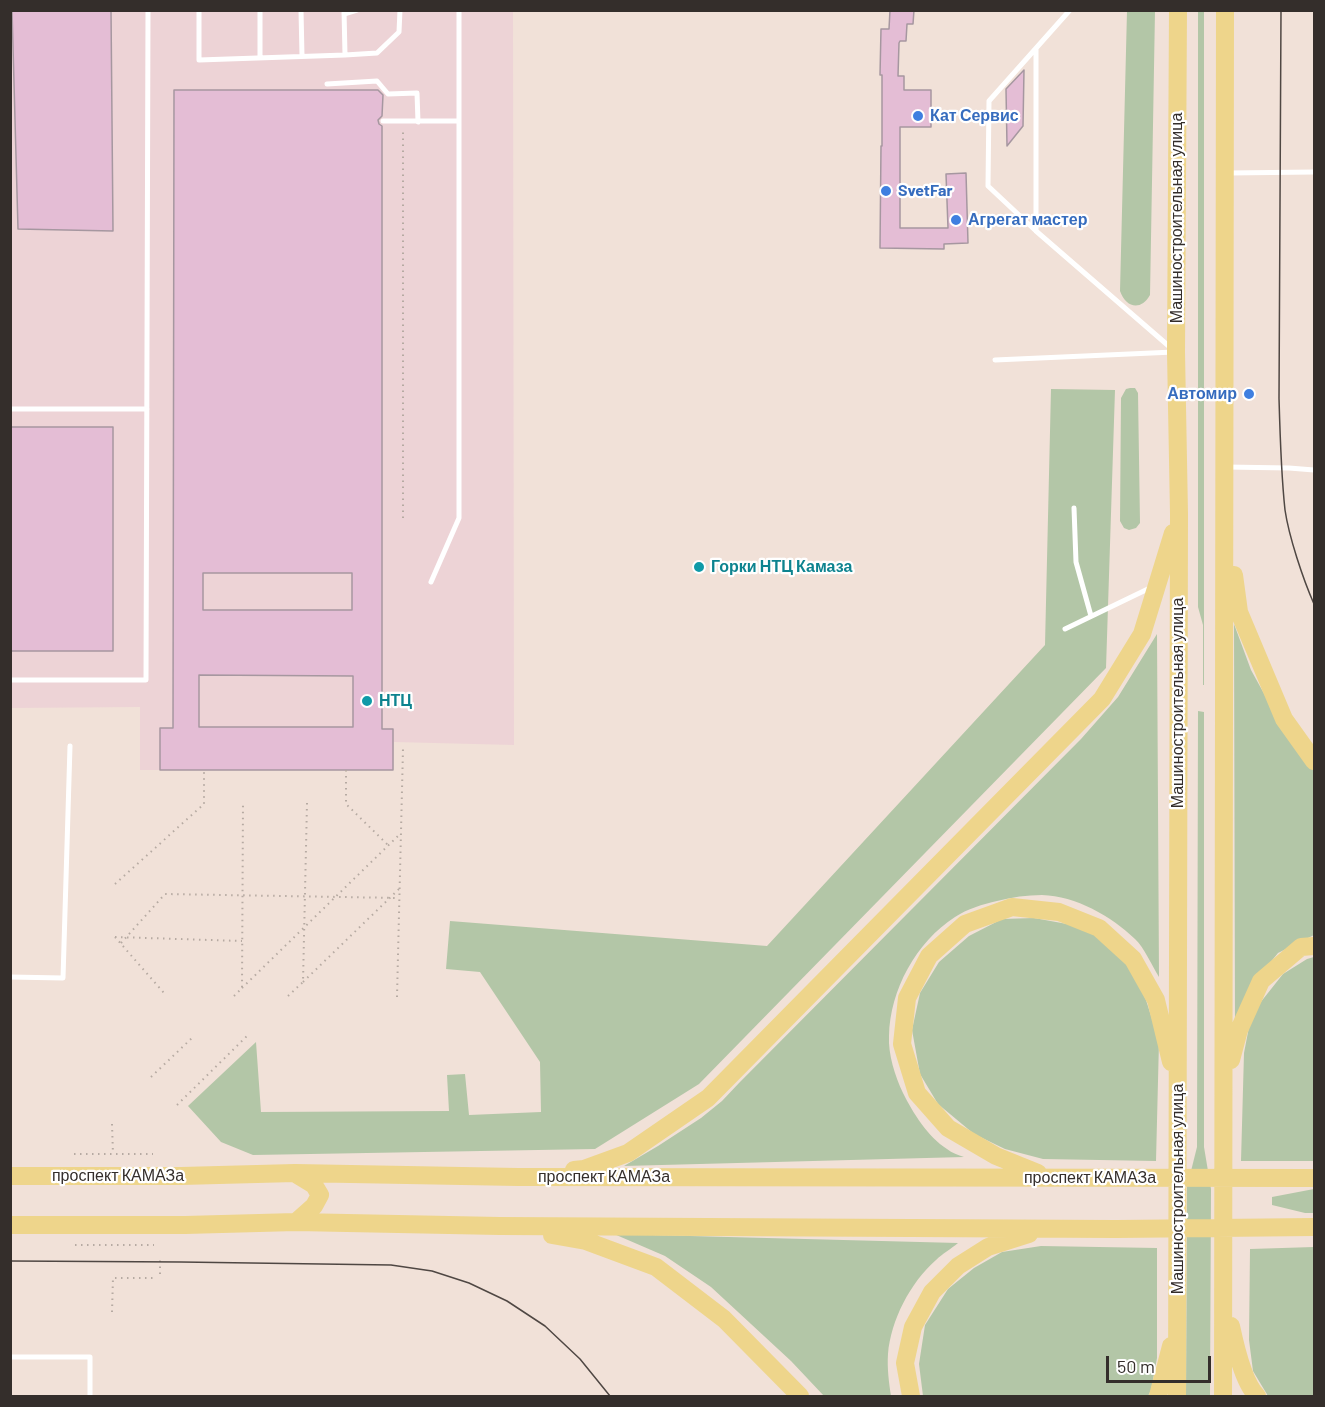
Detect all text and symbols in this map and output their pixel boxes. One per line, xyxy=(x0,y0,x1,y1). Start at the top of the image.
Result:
place label: Кат Сервис xyxy=(930,106,1019,126)
marker: Кат Сервис xyxy=(911,109,925,123)
street label: Машиностроительная улица xyxy=(1167,113,1187,323)
place label: SvetFar xyxy=(898,181,953,201)
marker: SvetFar xyxy=(879,184,893,198)
place label: Агрегат мастер xyxy=(968,210,1087,230)
marker: Агрегат мастер xyxy=(949,213,963,227)
place label: Автомир xyxy=(1167,384,1237,404)
marker: Автомир xyxy=(1242,387,1256,401)
place label: Горки НТЦ Камаза xyxy=(711,557,852,577)
marker: Горки НТЦ Камаза xyxy=(692,560,706,574)
street label: Машиностроительная улица xyxy=(1168,598,1188,808)
place label: НТЦ xyxy=(379,691,412,711)
marker: НТЦ xyxy=(360,694,374,708)
street label: Машиностроительная улица xyxy=(1168,1084,1188,1294)
street label: проспект КАМАЗа xyxy=(52,1166,184,1186)
street label: проспект КАМАЗа xyxy=(538,1167,670,1187)
street label: проспект КАМАЗа xyxy=(1024,1168,1156,1188)
scale bar xyxy=(1109,1344,1214,1382)
text: 50 m xyxy=(1117,1355,1155,1377)

